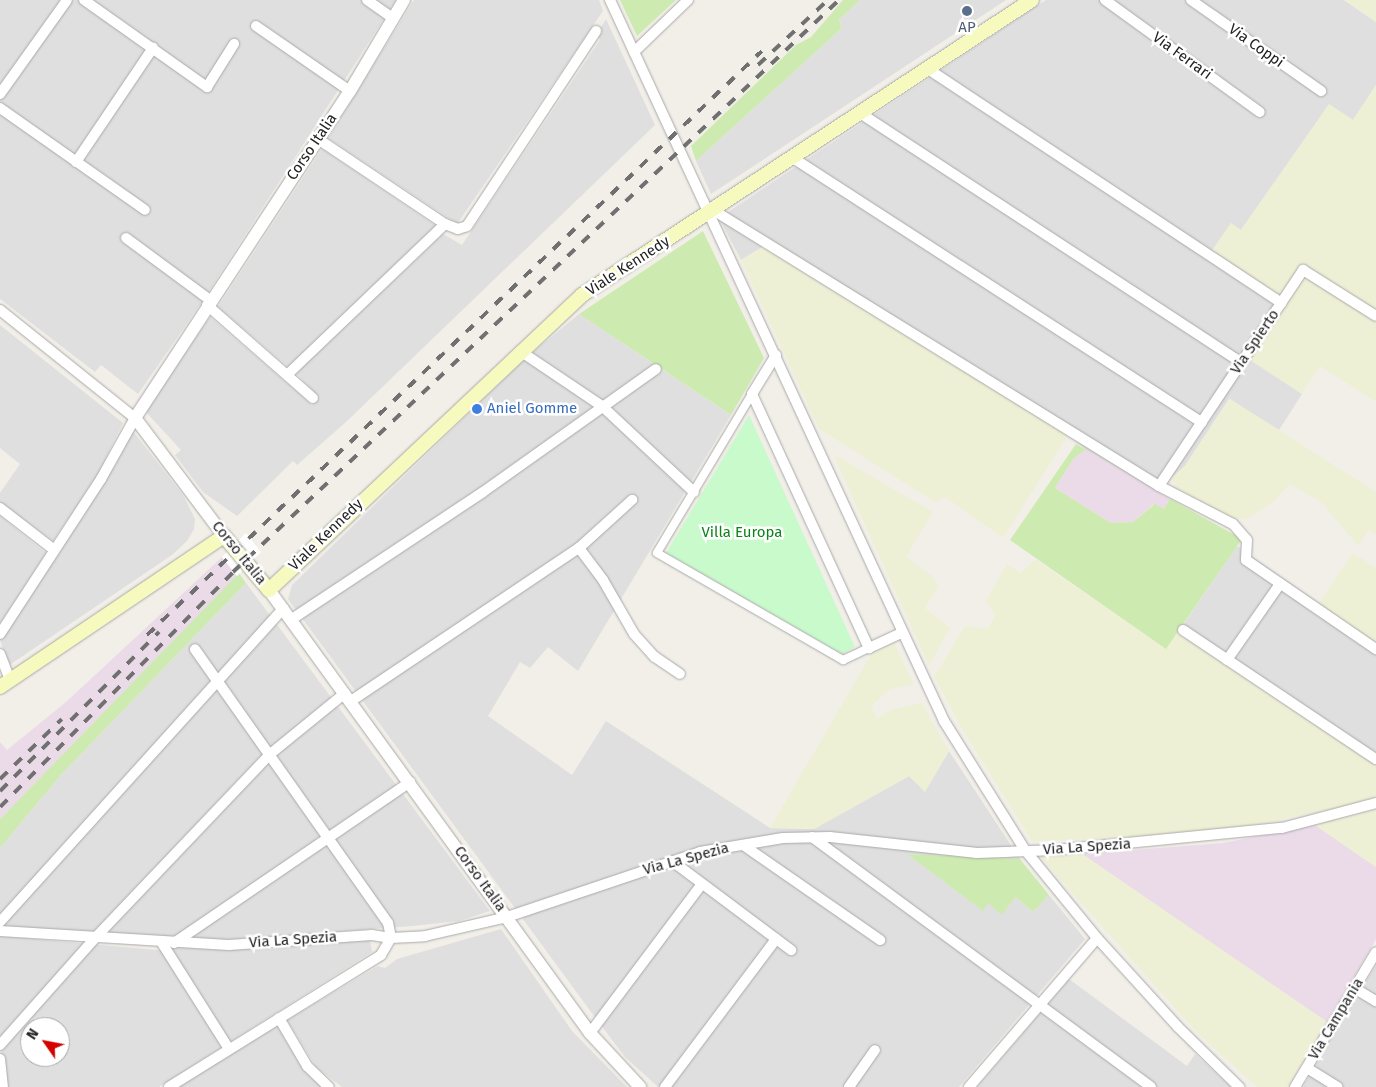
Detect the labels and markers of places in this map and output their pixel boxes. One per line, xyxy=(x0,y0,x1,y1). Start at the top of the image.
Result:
marker: AP xyxy=(961,5,973,17)
place label: AP xyxy=(958,19,976,37)
place label: Aniel Gomme xyxy=(487,400,577,418)
marker: Aniel Gomme xyxy=(471,403,483,415)

